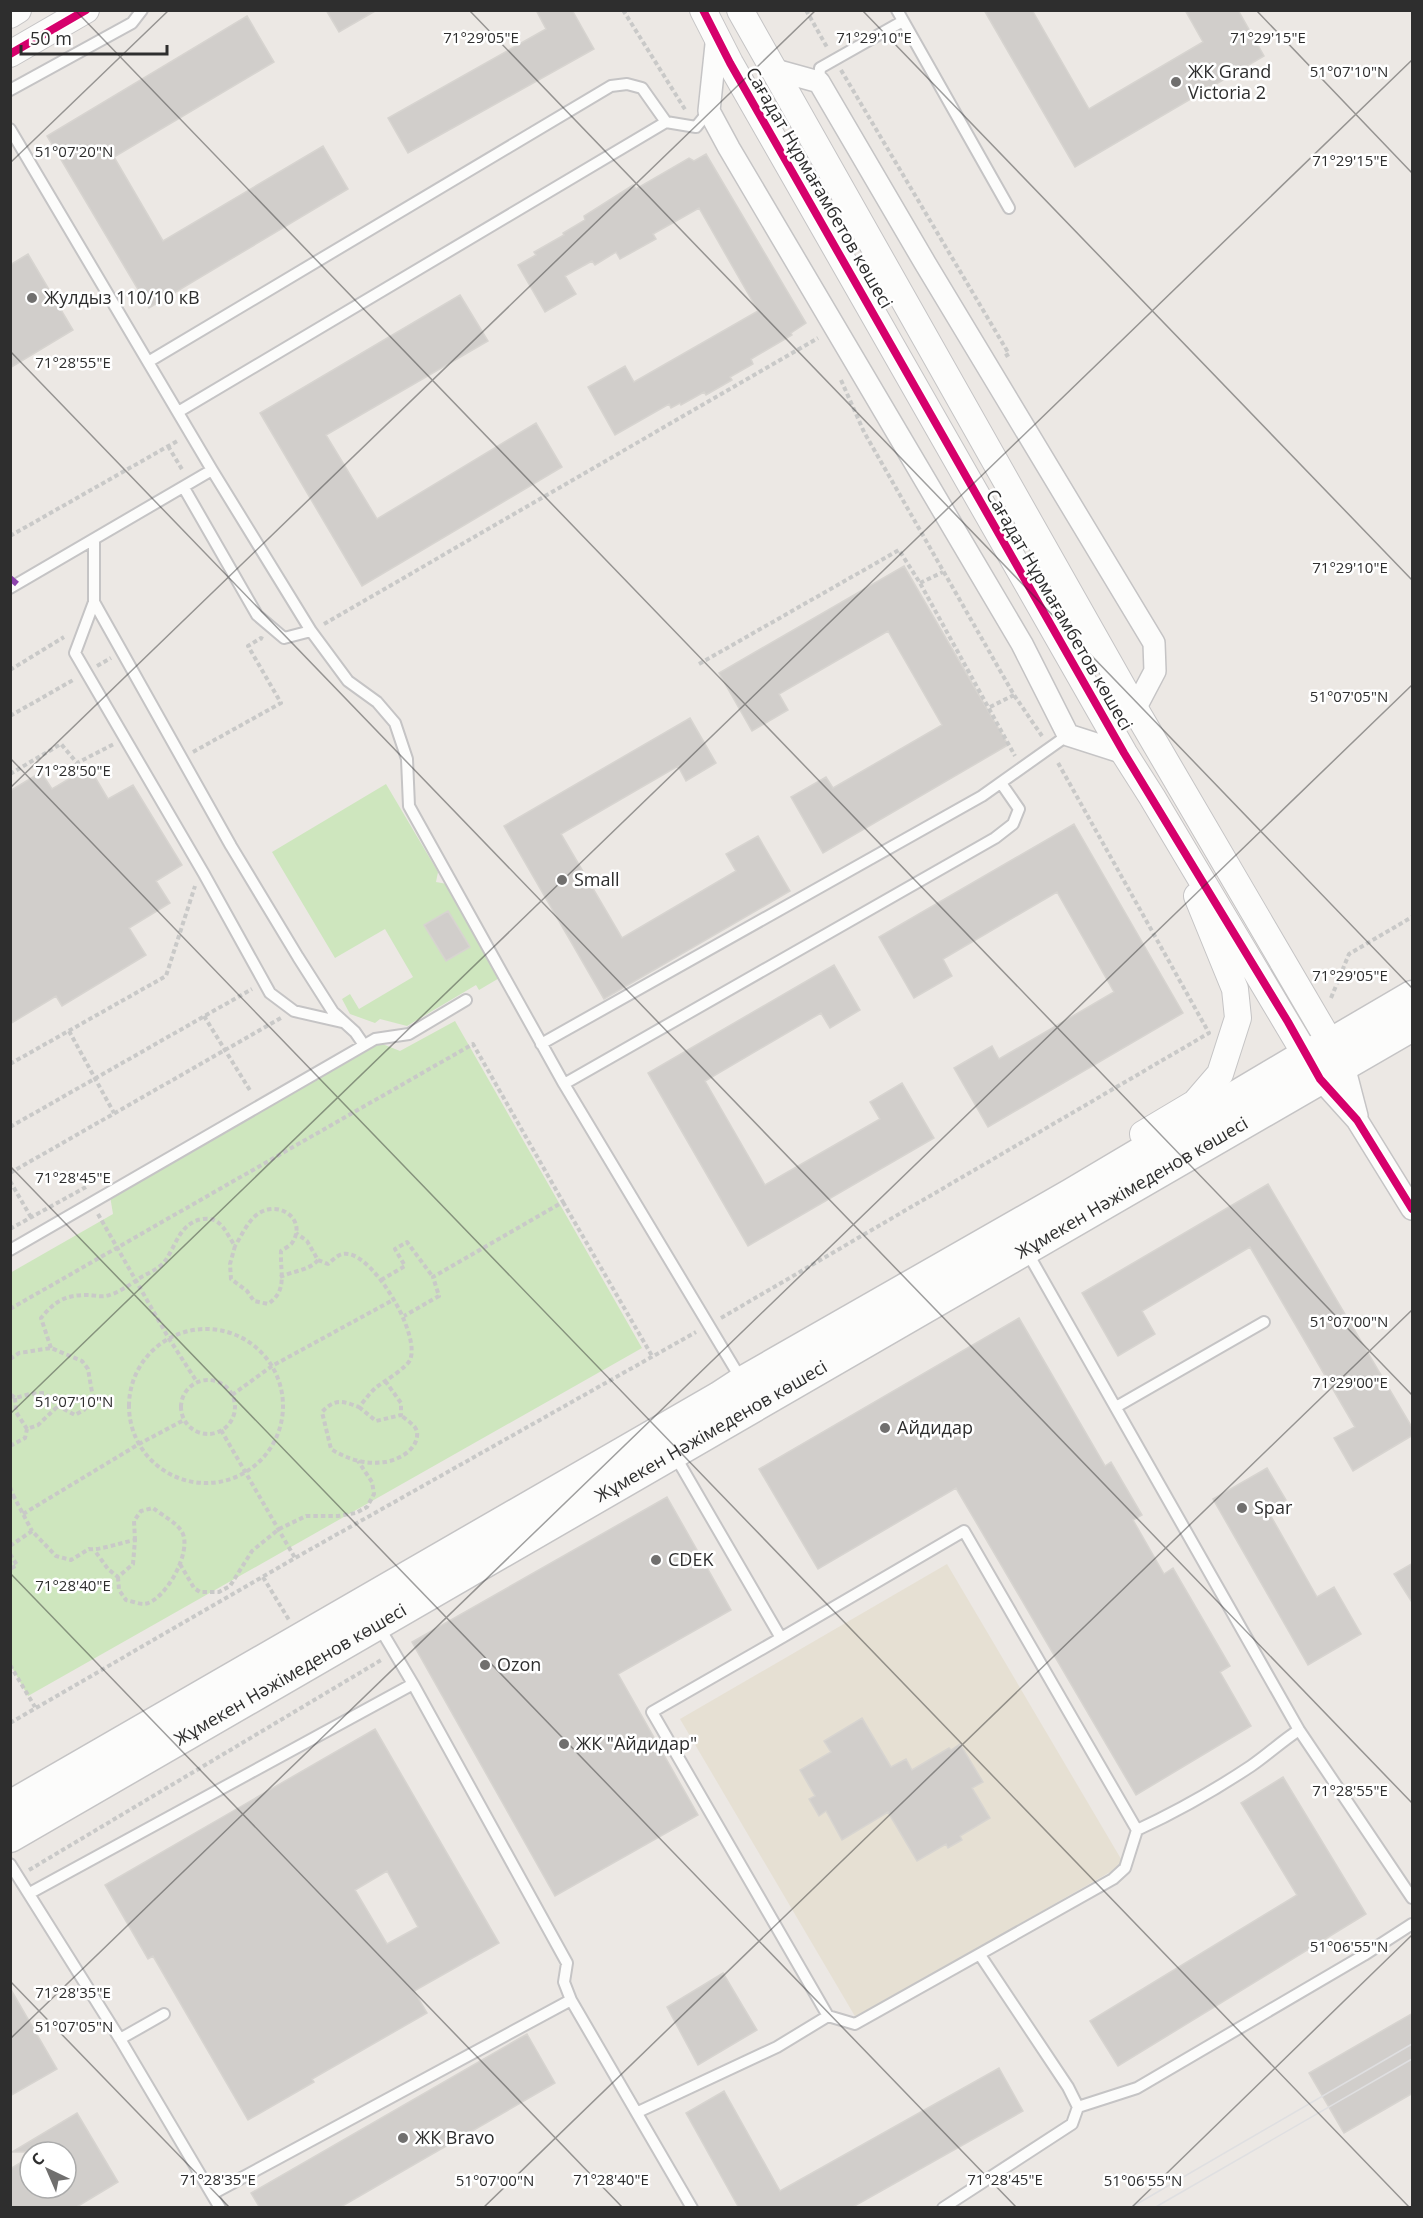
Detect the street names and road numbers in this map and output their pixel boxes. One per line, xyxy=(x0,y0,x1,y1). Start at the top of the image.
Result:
street label: Сағадат Нұрмағамбетов көшесі xyxy=(741,63,899,312)
street label: Сағадат Нұрмағамбетов көшесі xyxy=(981,485,1139,734)
street label: Жұмекен Нәжімеденов көшесі xyxy=(1011,1111,1252,1264)
street label: Жұмекен Нәжімеденов көшесі xyxy=(590,1354,831,1507)
street label: Жұмекен Нәжімеденов көшесі xyxy=(169,1597,410,1751)

